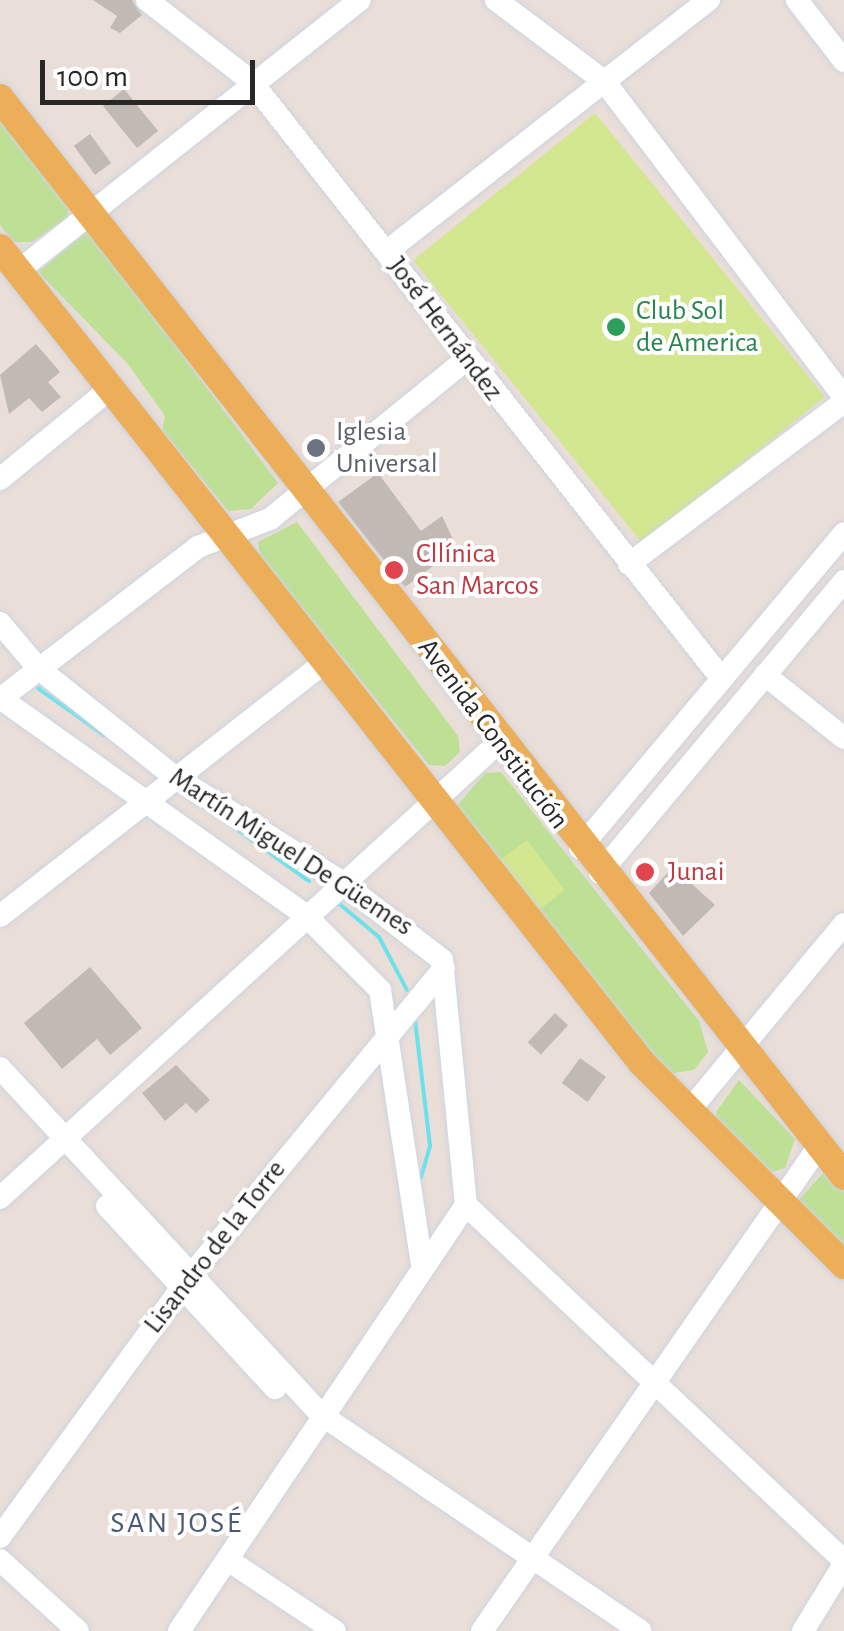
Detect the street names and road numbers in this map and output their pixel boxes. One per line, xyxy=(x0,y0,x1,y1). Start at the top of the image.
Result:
street label: José Hernández xyxy=(380,251,510,407)
street label: Avenida Constitución xyxy=(410,632,576,836)
street label: Martín Miguel De Güemes xyxy=(163,761,419,943)
street label: Lisandro de la Torre xyxy=(137,1154,293,1340)

